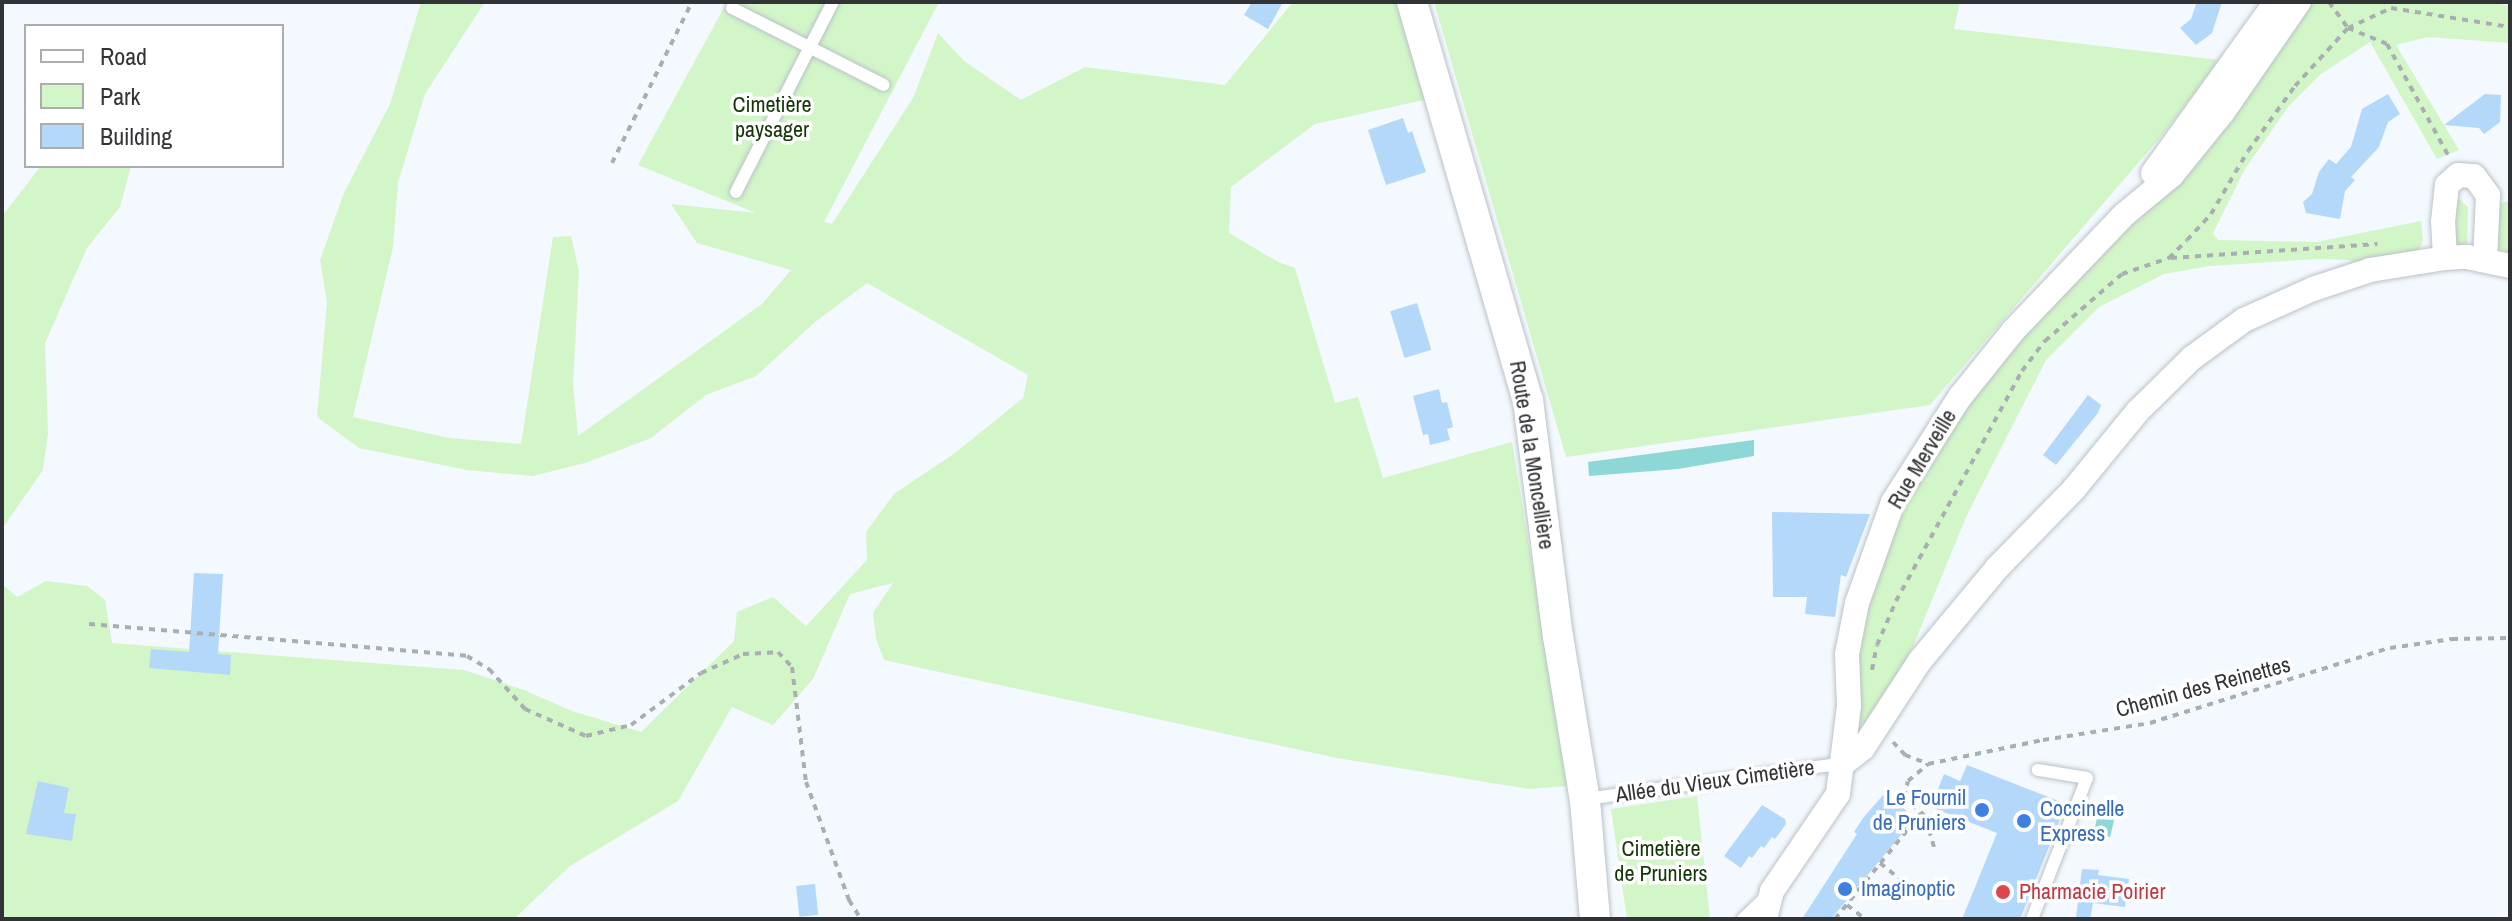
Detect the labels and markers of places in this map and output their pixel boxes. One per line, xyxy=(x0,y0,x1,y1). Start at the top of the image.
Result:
place label: Le Fournil de Pruniers xyxy=(1873,784,1966,836)
place label: Coccinelle Express xyxy=(2040,795,2124,846)
marker: Le Fournil de Pruniers xyxy=(1973,801,1991,819)
marker: Coccinelle Express xyxy=(2015,812,2033,830)
place label: Imaginoptic xyxy=(1861,876,1955,902)
place label: Pharmacie Poirier xyxy=(2019,879,2165,905)
marker: Imaginoptic xyxy=(1836,880,1854,898)
marker: Pharmacie Poirier xyxy=(1994,883,2012,901)

